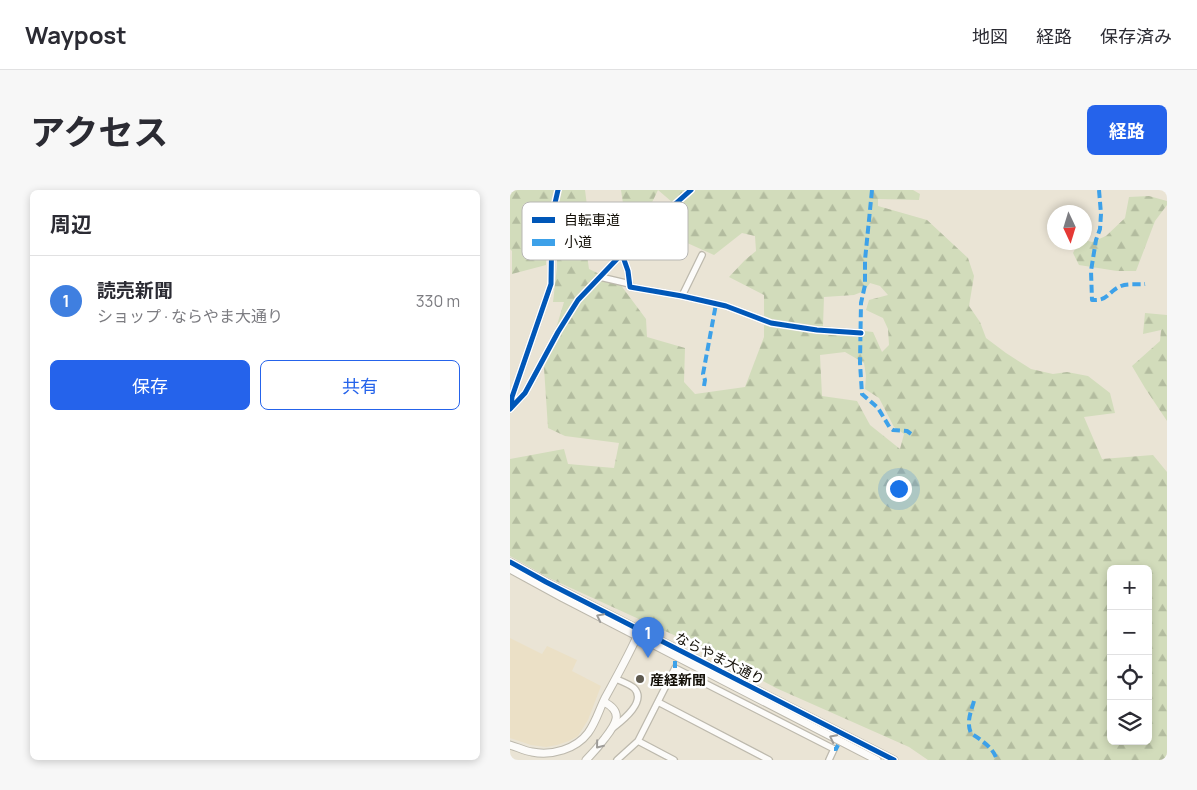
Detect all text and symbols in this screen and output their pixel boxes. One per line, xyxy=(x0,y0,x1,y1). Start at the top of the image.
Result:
text: Waypost xyxy=(25,18,127,51)
text: 地図 xyxy=(972,24,1008,48)
text: 経路 xyxy=(1036,24,1072,48)
text: 保存済み xyxy=(1100,24,1172,48)
button: 経路 xyxy=(1087,105,1167,155)
text: アクセス xyxy=(30,108,168,156)
legend xyxy=(522,202,688,260)
north arrow xyxy=(1047,205,1092,250)
text: 周辺 xyxy=(50,210,92,238)
text: 自転車道 xyxy=(564,210,620,229)
text: 小道 xyxy=(564,232,592,251)
text: 読売新聞 xyxy=(97,277,173,303)
text: 1 xyxy=(62,290,70,312)
text: 330 m xyxy=(416,290,460,312)
text: ショップ · ならやま大通り xyxy=(97,305,283,327)
button: 保存 xyxy=(50,360,250,410)
button: 共有 xyxy=(260,360,460,410)
your location xyxy=(886,476,912,502)
map controls xyxy=(1107,565,1152,745)
button: + xyxy=(1107,565,1152,610)
button: − xyxy=(1107,610,1152,655)
one-way arrow xyxy=(596,613,605,623)
pin: 1 xyxy=(632,617,664,658)
street label: ならやま大通り xyxy=(672,627,768,689)
button: locate xyxy=(1107,655,1152,700)
place label: 産経新聞 xyxy=(650,670,706,689)
marker: 産経新聞 xyxy=(634,673,646,685)
button: layers xyxy=(1107,700,1152,745)
one-way arrow xyxy=(830,734,839,744)
one-way arrow xyxy=(597,739,605,748)

